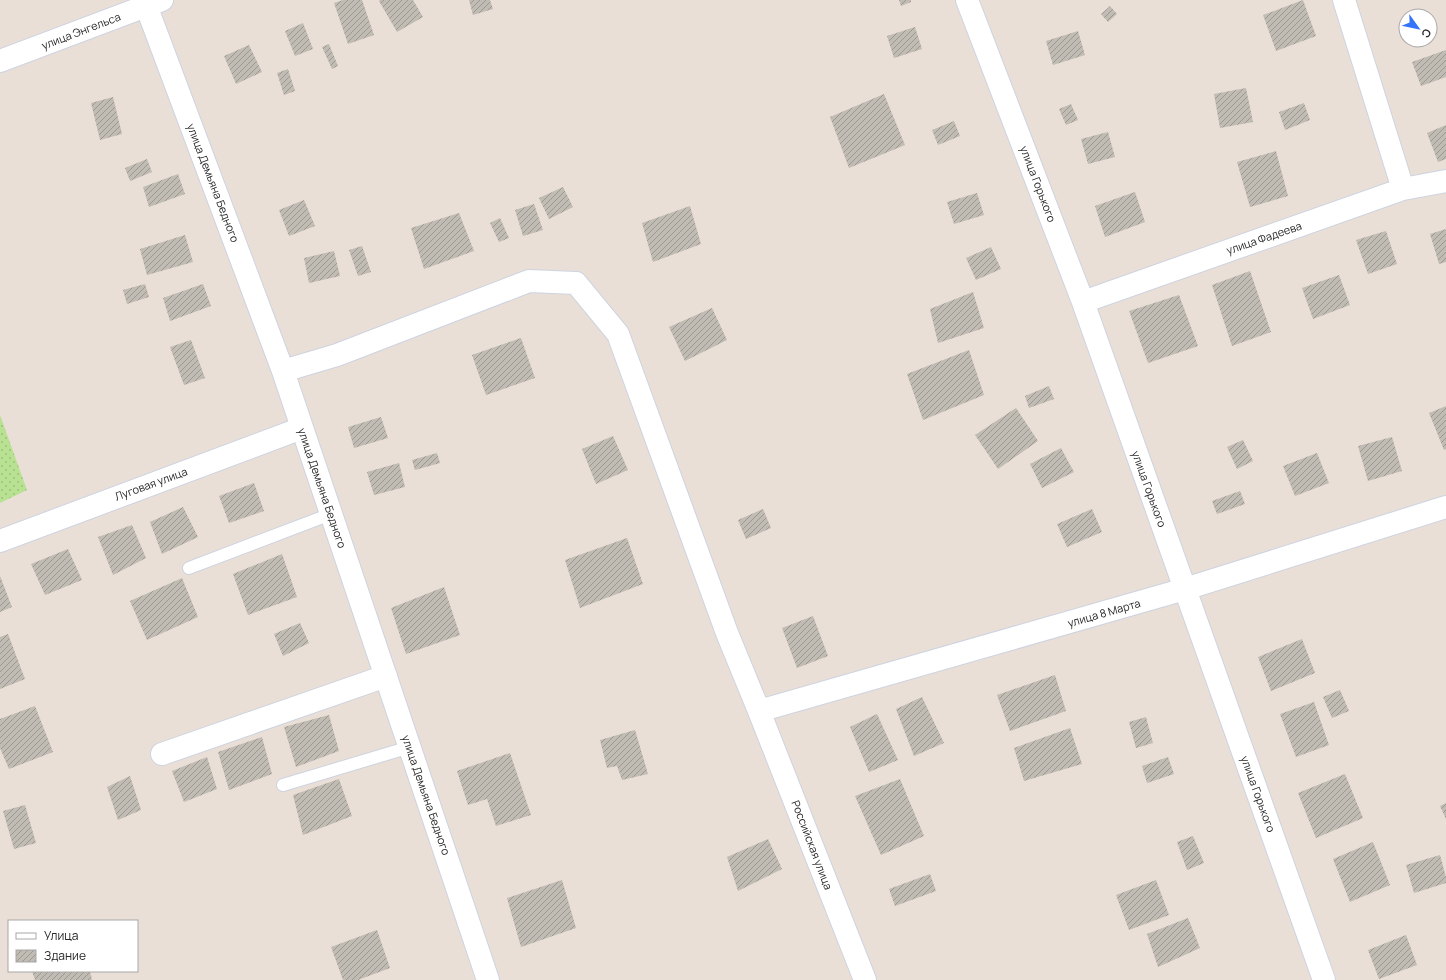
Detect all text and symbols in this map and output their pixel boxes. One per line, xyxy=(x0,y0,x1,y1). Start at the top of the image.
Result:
north arrow xyxy=(1398,8,1438,48)
street label: улица Энгельса xyxy=(39,9,122,52)
text: С xyxy=(1418,26,1435,41)
street label: улица Демьяна Бедного xyxy=(184,121,243,245)
street label: улица Горького xyxy=(1017,144,1060,225)
street label: улица Фадеева xyxy=(1224,218,1303,257)
street label: улица Демьяна Бедного xyxy=(295,426,350,550)
street label: улица Горького xyxy=(1129,448,1170,530)
street label: Луговая улица xyxy=(112,463,189,504)
street label: улица 8 Марта xyxy=(1066,595,1142,630)
street label: улица Демьяна Бедного xyxy=(399,733,454,857)
street label: улица Горького xyxy=(1238,753,1279,835)
street label: Российская улица xyxy=(788,798,836,892)
legend xyxy=(8,920,138,972)
text: Улица xyxy=(44,927,78,944)
text: Здание xyxy=(44,947,86,964)

